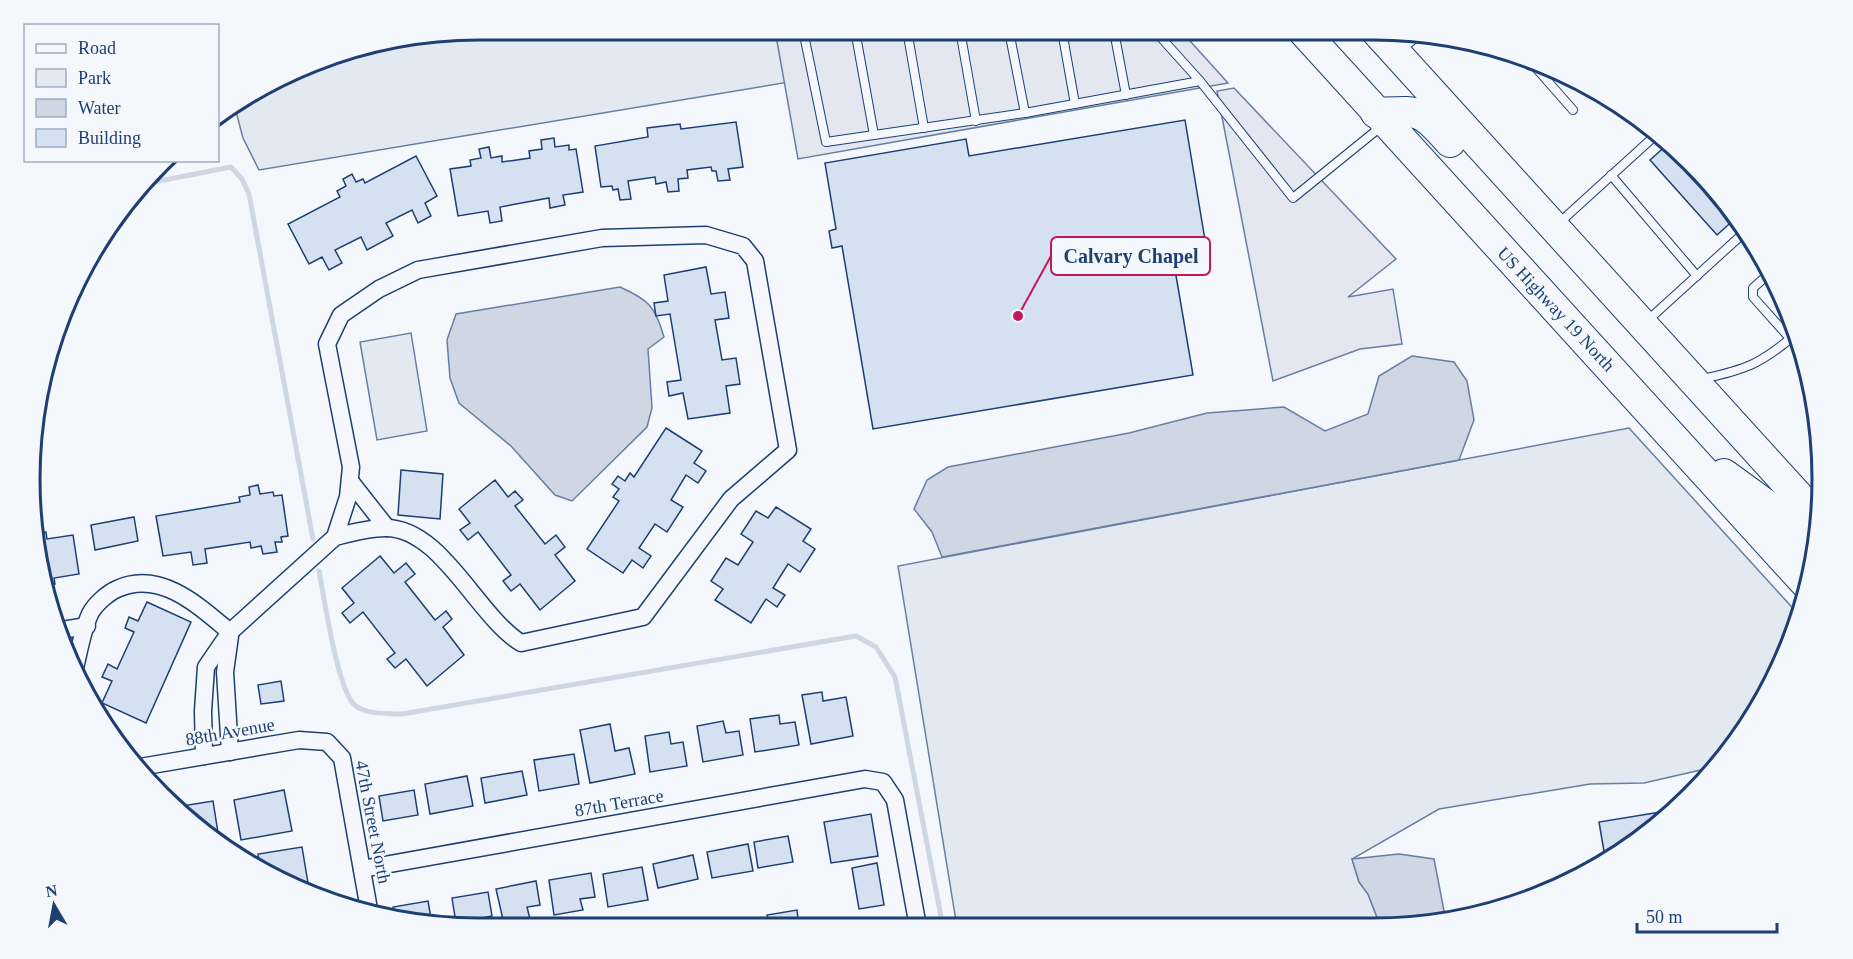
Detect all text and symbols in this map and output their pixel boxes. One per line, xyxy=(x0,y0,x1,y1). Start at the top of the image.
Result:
legend xyxy=(24,24,219,162)
text: Road xyxy=(78,38,116,58)
text: Park xyxy=(78,68,111,88)
text: Water xyxy=(78,98,121,118)
text: Building xyxy=(78,128,141,148)
callout: Calvary Chapel xyxy=(1051,237,1210,275)
street label: US Highway 19 North xyxy=(1493,243,1619,375)
text: Calvary Chapel xyxy=(1064,245,1199,268)
street label: 88th Avenue xyxy=(184,714,276,750)
street label: 47th Street North xyxy=(351,759,395,885)
street label: 87th Terrace xyxy=(573,785,665,821)
north arrow xyxy=(24,875,84,935)
text: N xyxy=(44,881,59,900)
scale bar xyxy=(1637,896,1776,934)
text: 50 m xyxy=(1646,907,1683,927)

